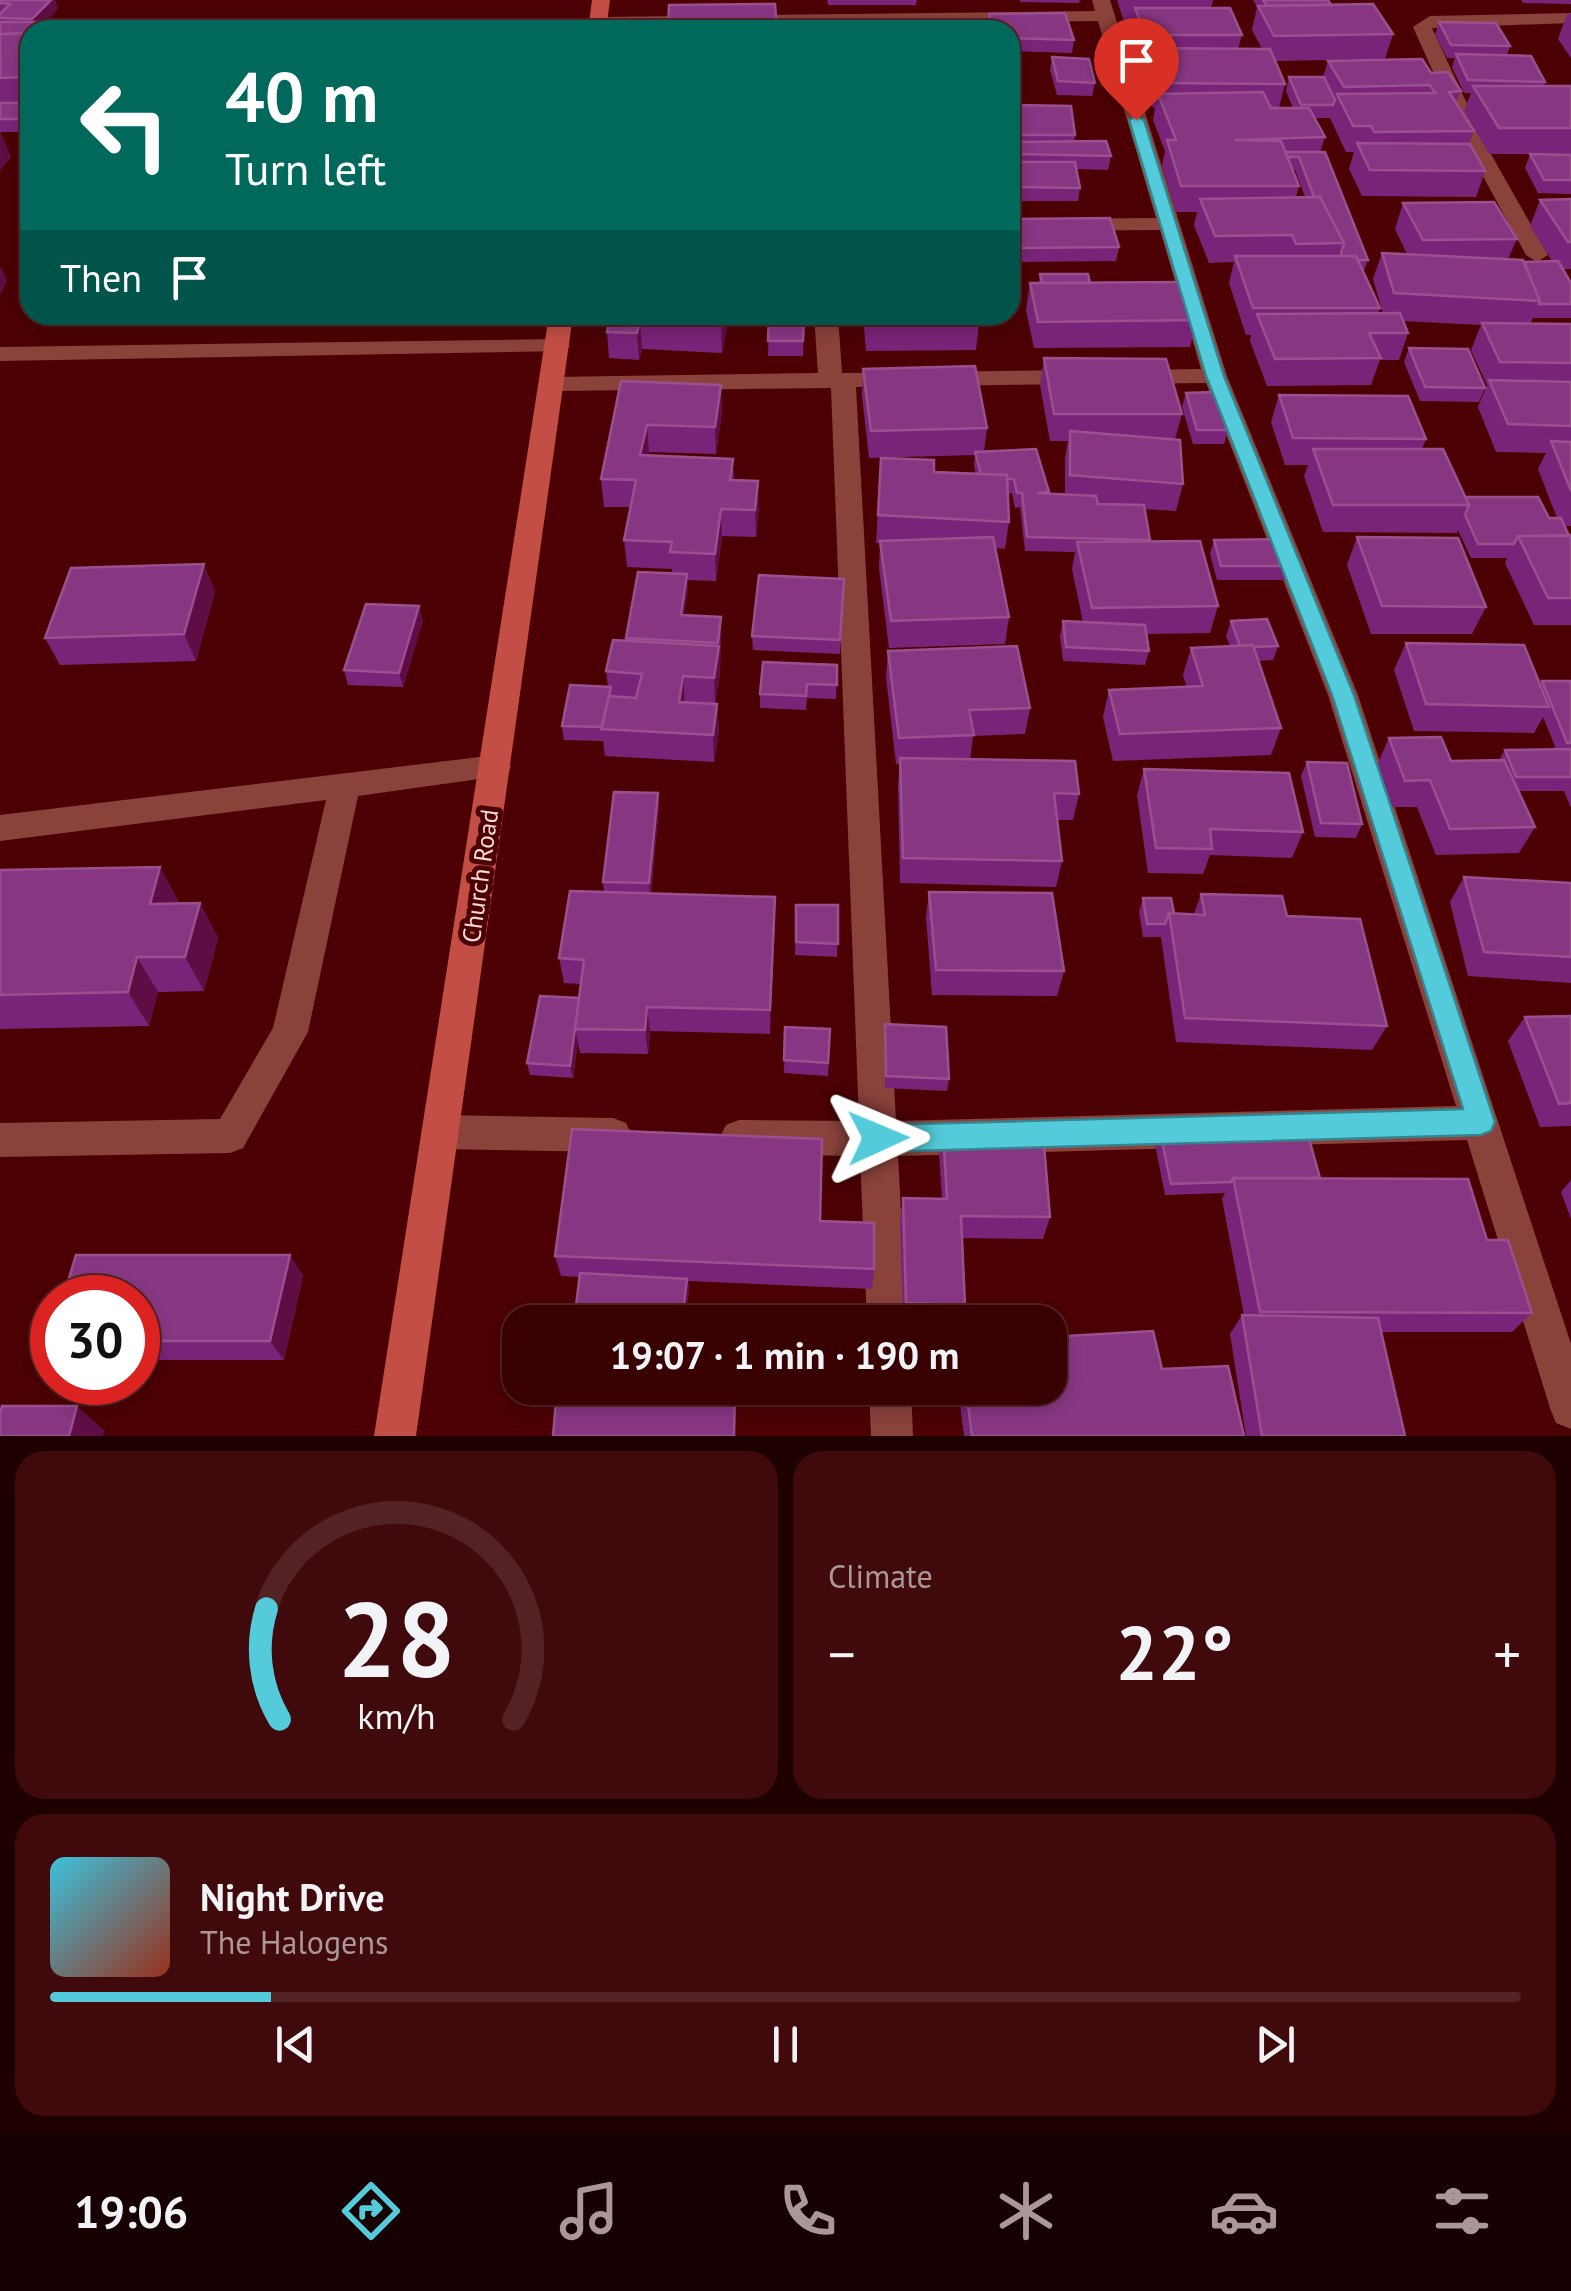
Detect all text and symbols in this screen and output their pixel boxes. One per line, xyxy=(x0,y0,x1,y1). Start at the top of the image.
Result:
pin xyxy=(1094,18,1179,121)
icon: arrive xyxy=(1109,33,1164,88)
text: 40 m xyxy=(225,51,378,141)
icon: left xyxy=(60,60,190,190)
text: Turn left xyxy=(225,139,386,197)
icon: arrive xyxy=(162,250,217,305)
text: Then xyxy=(60,253,142,302)
street label: Church Road xyxy=(455,807,505,945)
position arrow xyxy=(826,1086,930,1190)
speed limit sign: 30 xyxy=(30,1275,160,1405)
text: 19:07 · 1 min · 190 m xyxy=(610,1330,959,1379)
text: Climate xyxy=(828,1555,933,1597)
text: 28 xyxy=(338,1571,455,1706)
text: 22° xyxy=(1116,1604,1233,1701)
text: − xyxy=(828,1618,856,1689)
text: + xyxy=(1493,1618,1521,1689)
text: km/h xyxy=(357,1693,436,1739)
text: Night Drive xyxy=(200,1872,384,1921)
text: The Halogens xyxy=(200,1921,388,1963)
icon: previous xyxy=(268,2017,323,2072)
icon: pause xyxy=(758,2017,813,2072)
icon: next xyxy=(1248,2017,1303,2072)
icon: directions xyxy=(336,2176,406,2246)
icon: music xyxy=(554,2176,624,2246)
icon: phone xyxy=(773,2176,843,2246)
icon: climate xyxy=(991,2176,1061,2246)
icon: car xyxy=(1209,2176,1279,2246)
icon: filters xyxy=(1427,2176,1497,2246)
text: 19:06 xyxy=(74,2182,188,2240)

